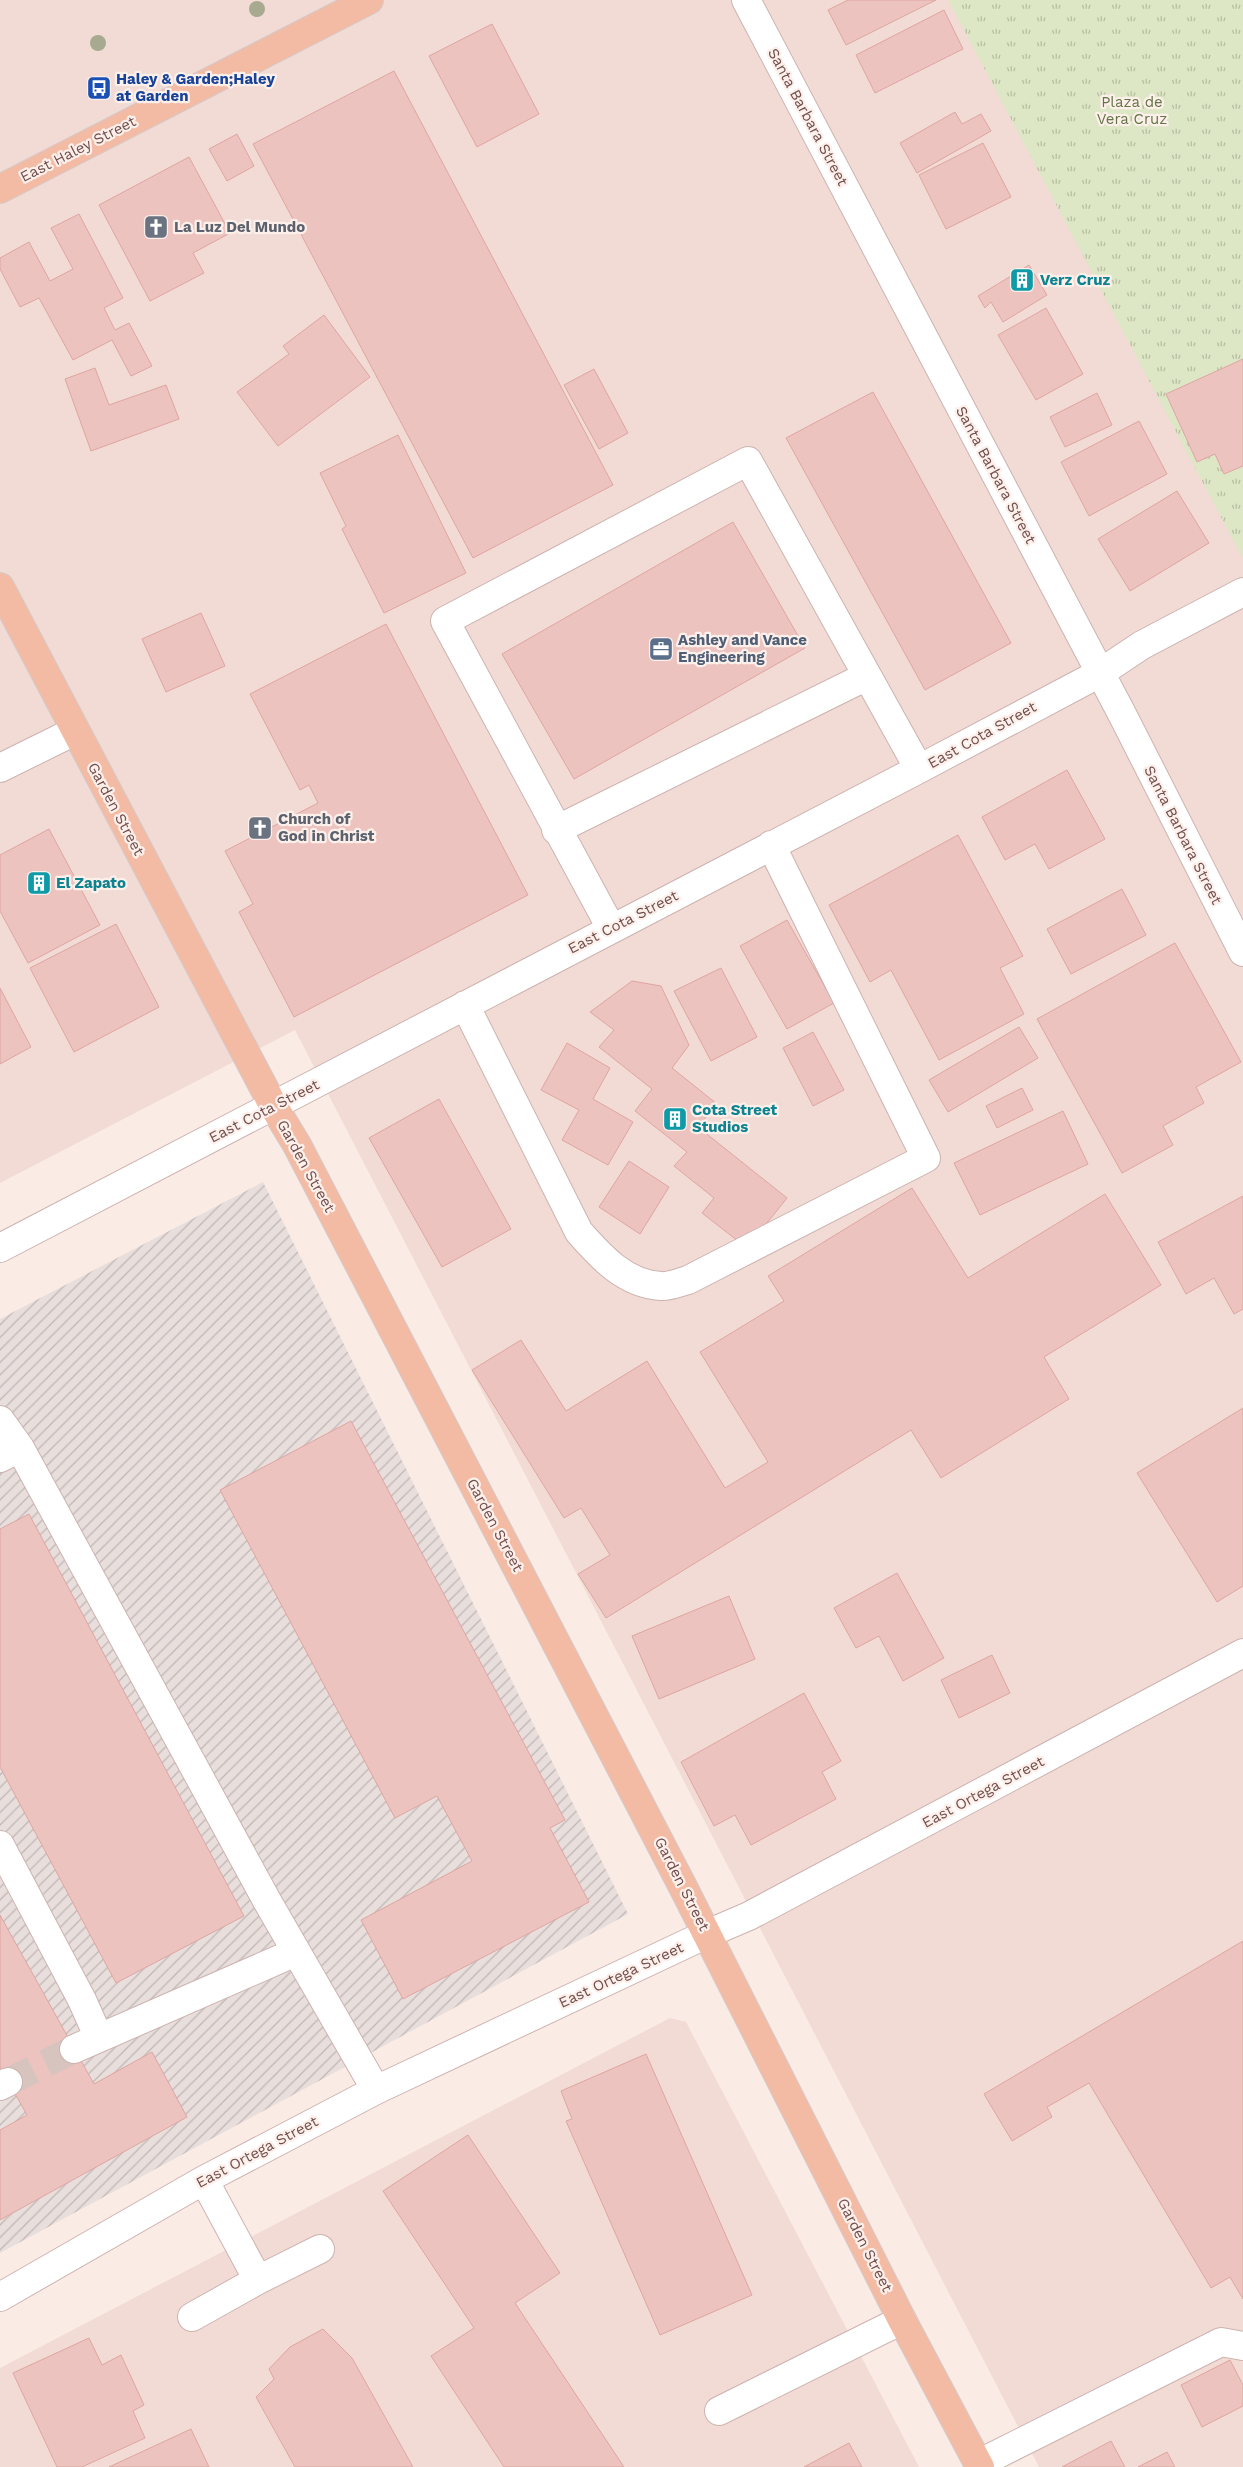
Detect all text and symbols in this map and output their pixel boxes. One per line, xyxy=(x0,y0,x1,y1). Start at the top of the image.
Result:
street label: Santa Barbara Street xyxy=(764,45,852,190)
place label: Haley & Garden;Haley at Garden xyxy=(116,70,275,105)
bus stop icon: Haley & Garden;Haley at Garden xyxy=(86,75,112,101)
park label: Plaza de Vera Cruz xyxy=(1097,93,1167,128)
street label: East Haley Street xyxy=(17,112,139,186)
church icon: La Luz Del Mundo xyxy=(143,214,169,240)
place label: La Luz Del Mundo xyxy=(174,218,305,236)
building icon: Verz Cruz xyxy=(1009,267,1035,293)
place label: Verz Cruz xyxy=(1040,271,1110,289)
street label: Santa Barbara Street xyxy=(952,403,1040,548)
place label: Ashley and Vance Engineering xyxy=(678,631,807,666)
office icon: Ashley and Vance Engineering xyxy=(648,636,674,662)
street label: East Cota Street xyxy=(925,697,1040,772)
street label: Garden Street xyxy=(84,759,148,859)
street label: Santa Barbara Street xyxy=(1140,763,1226,908)
place label: Church of God in Christ xyxy=(278,810,375,845)
church icon: Church of God in Christ xyxy=(247,815,273,841)
building icon: El Zapato xyxy=(26,870,52,896)
place label: El Zapato xyxy=(56,874,126,892)
street label: East Cota Street xyxy=(565,886,682,958)
street label: East Cota Street xyxy=(206,1075,323,1147)
place label: Cota Street Studios xyxy=(692,1101,778,1136)
building icon: Cota Street Studios xyxy=(662,1106,688,1132)
street label: Garden Street xyxy=(273,1117,339,1216)
street label: Garden Street xyxy=(463,1475,527,1575)
street label: East Ortega Street xyxy=(919,1752,1048,1832)
street label: Garden Street xyxy=(651,1834,714,1935)
street label: East Ortega Street xyxy=(556,1938,687,2012)
street label: East Ortega Street xyxy=(193,2112,322,2192)
street label: Garden Street xyxy=(834,2195,897,2296)

